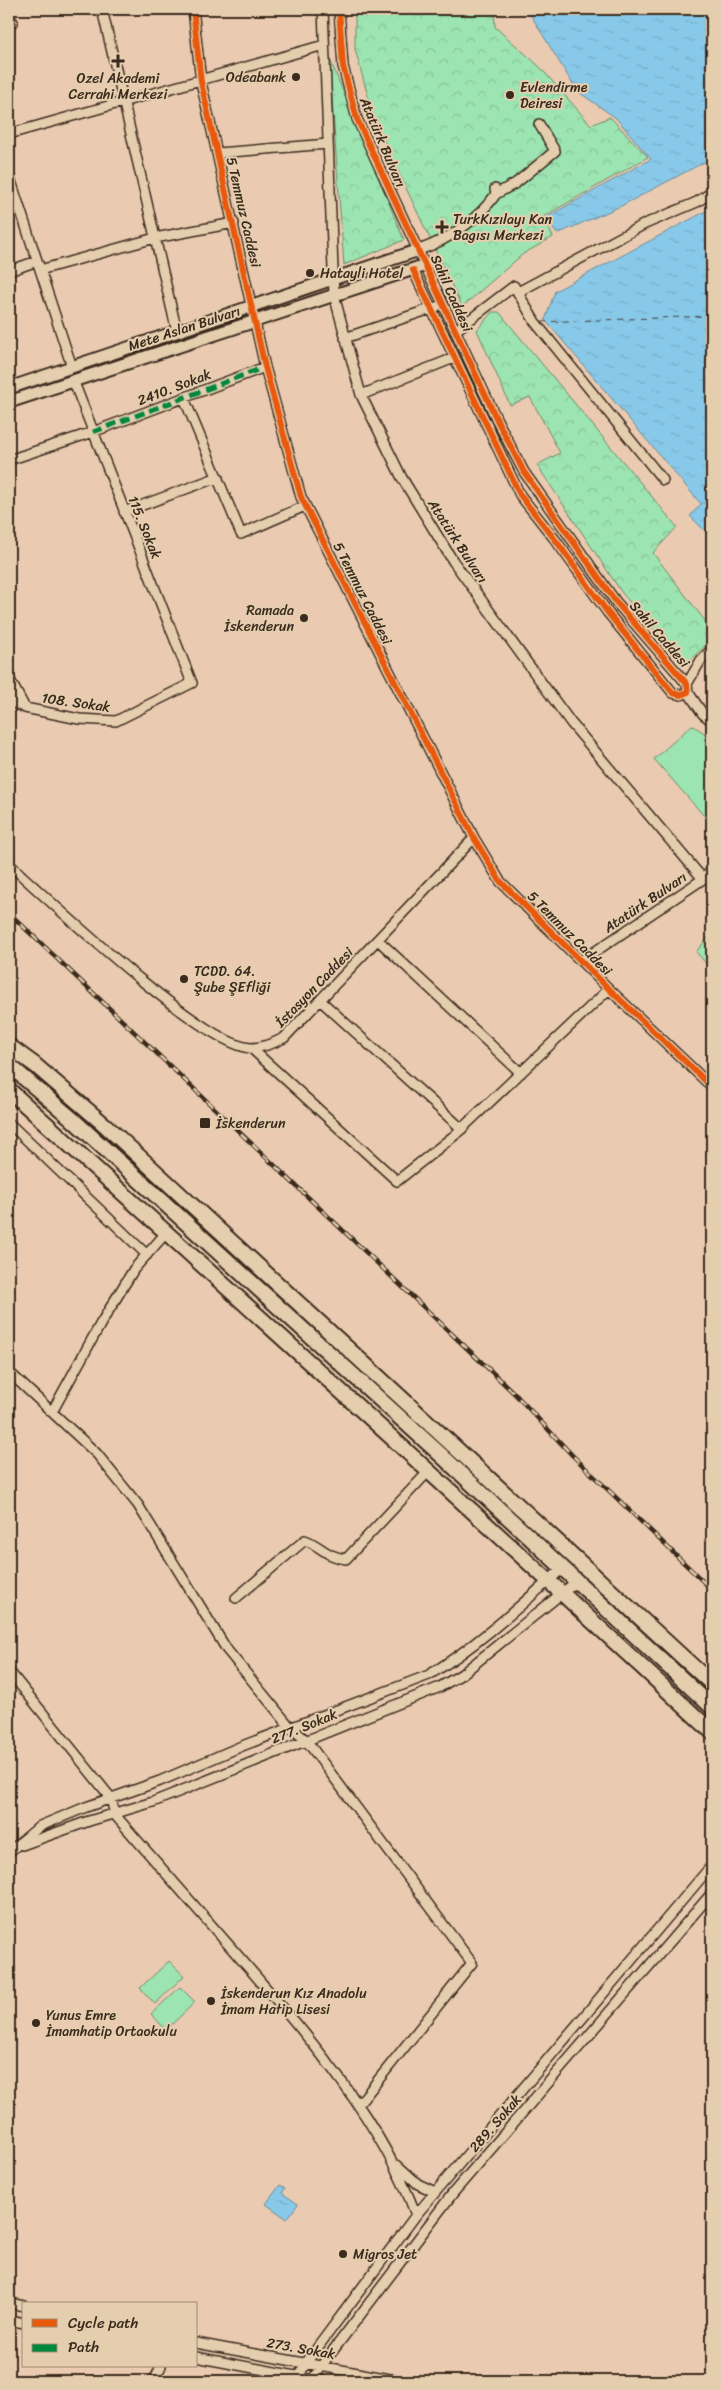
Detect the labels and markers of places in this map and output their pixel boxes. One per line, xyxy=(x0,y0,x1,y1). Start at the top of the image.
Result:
marker: Ozel Akademi Cerrahi Merkezi xyxy=(111,54,125,68)
place label: Odeabank xyxy=(226,65,287,90)
place label: Ozel Akademi Cerrahi Merkezi xyxy=(69,66,169,107)
marker: Odeabank xyxy=(290,71,302,83)
place label: Evlendirme Deiresi xyxy=(520,75,588,116)
marker: Evlendirme Deiresi xyxy=(504,89,516,101)
place label: TurkKızılayı Kan Bagısı Merkezi xyxy=(453,207,552,248)
marker: TurkKızılayı Kan Bagısı Merkezi xyxy=(435,220,449,234)
place label: Hatayli Hotel xyxy=(320,261,404,286)
marker: Hatayli Hotel xyxy=(304,267,316,279)
place label: Ramada İskenderun xyxy=(223,598,294,639)
marker: Ramada İskenderun xyxy=(298,612,310,624)
place label: TCDD. 64. Şube ŞEfliği xyxy=(194,959,271,1000)
marker: TCDD. 64. Şube ŞEfliği xyxy=(178,973,190,985)
place label: İskenderun xyxy=(215,1111,286,1136)
marker: İskenderun xyxy=(198,1116,212,1130)
place label: İskenderun Kız Anadolu İmam Hatip Lisesi xyxy=(220,1981,367,2022)
marker: İskenderun Kız Anadolu İmam Hatip Lisesi xyxy=(205,1995,217,2007)
place label: Yunus Emre İmamhatip Ortaokulu xyxy=(45,2003,177,2044)
marker: Yunus Emre İmamhatip Ortaokulu xyxy=(30,2017,42,2029)
place label: Migros Jet xyxy=(353,2242,417,2267)
marker: Migros Jet xyxy=(337,2248,349,2260)

